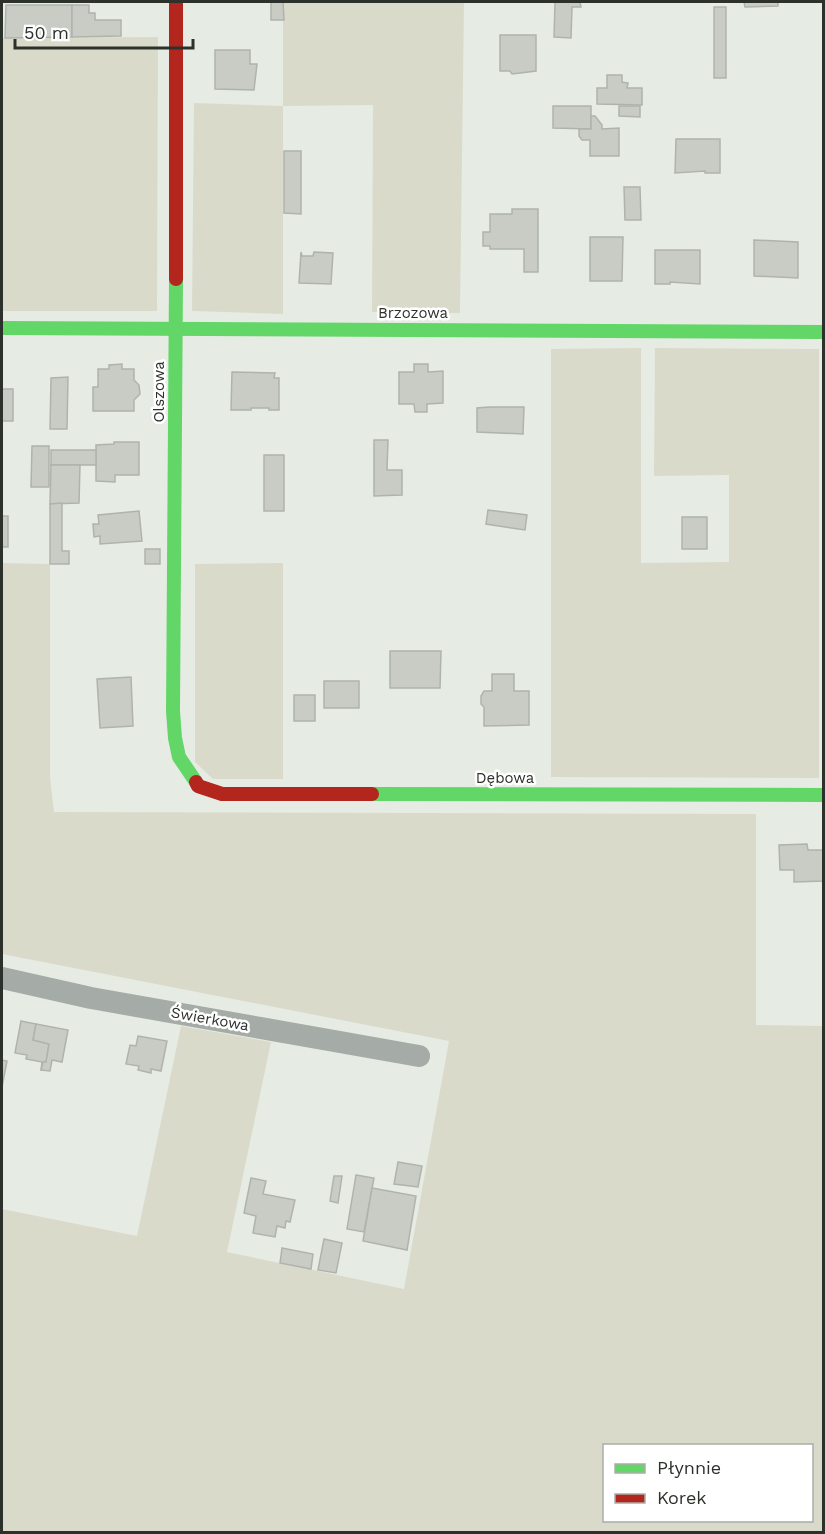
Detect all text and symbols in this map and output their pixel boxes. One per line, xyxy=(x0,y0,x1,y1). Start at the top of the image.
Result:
scale bar xyxy=(15,12,194,50)
text: 50 m xyxy=(24,22,69,43)
street label: Brzozowa xyxy=(378,304,449,322)
street label: Olszowa xyxy=(150,361,168,423)
street label: Dębowa xyxy=(476,769,535,787)
street label: Świerkowa xyxy=(170,1002,251,1035)
legend xyxy=(603,1444,813,1522)
text: Płynnie xyxy=(657,1457,721,1478)
text: Korek xyxy=(657,1487,707,1508)

